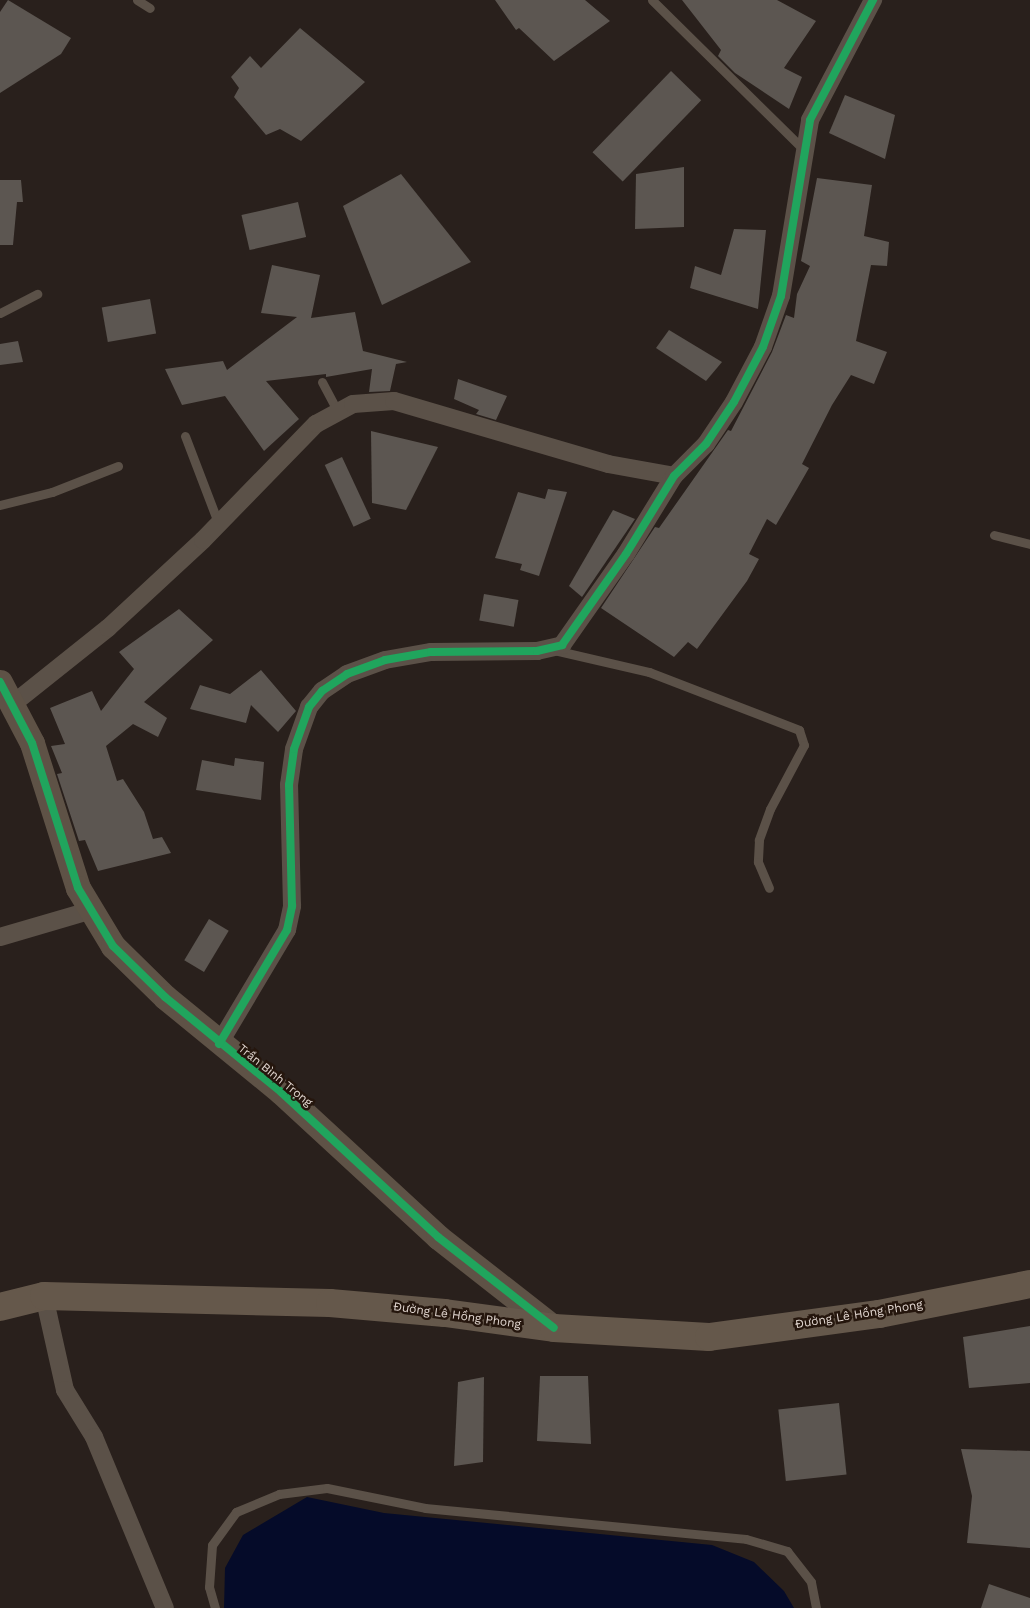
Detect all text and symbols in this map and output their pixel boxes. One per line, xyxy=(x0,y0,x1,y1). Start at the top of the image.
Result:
street label: Trần Bình Trọng xyxy=(235,1042,315,1110)
street label: Đường Lê Hồng Phong xyxy=(794,1298,924,1332)
street label: Đường Lê Hồng Phong xyxy=(392,1300,522,1332)

